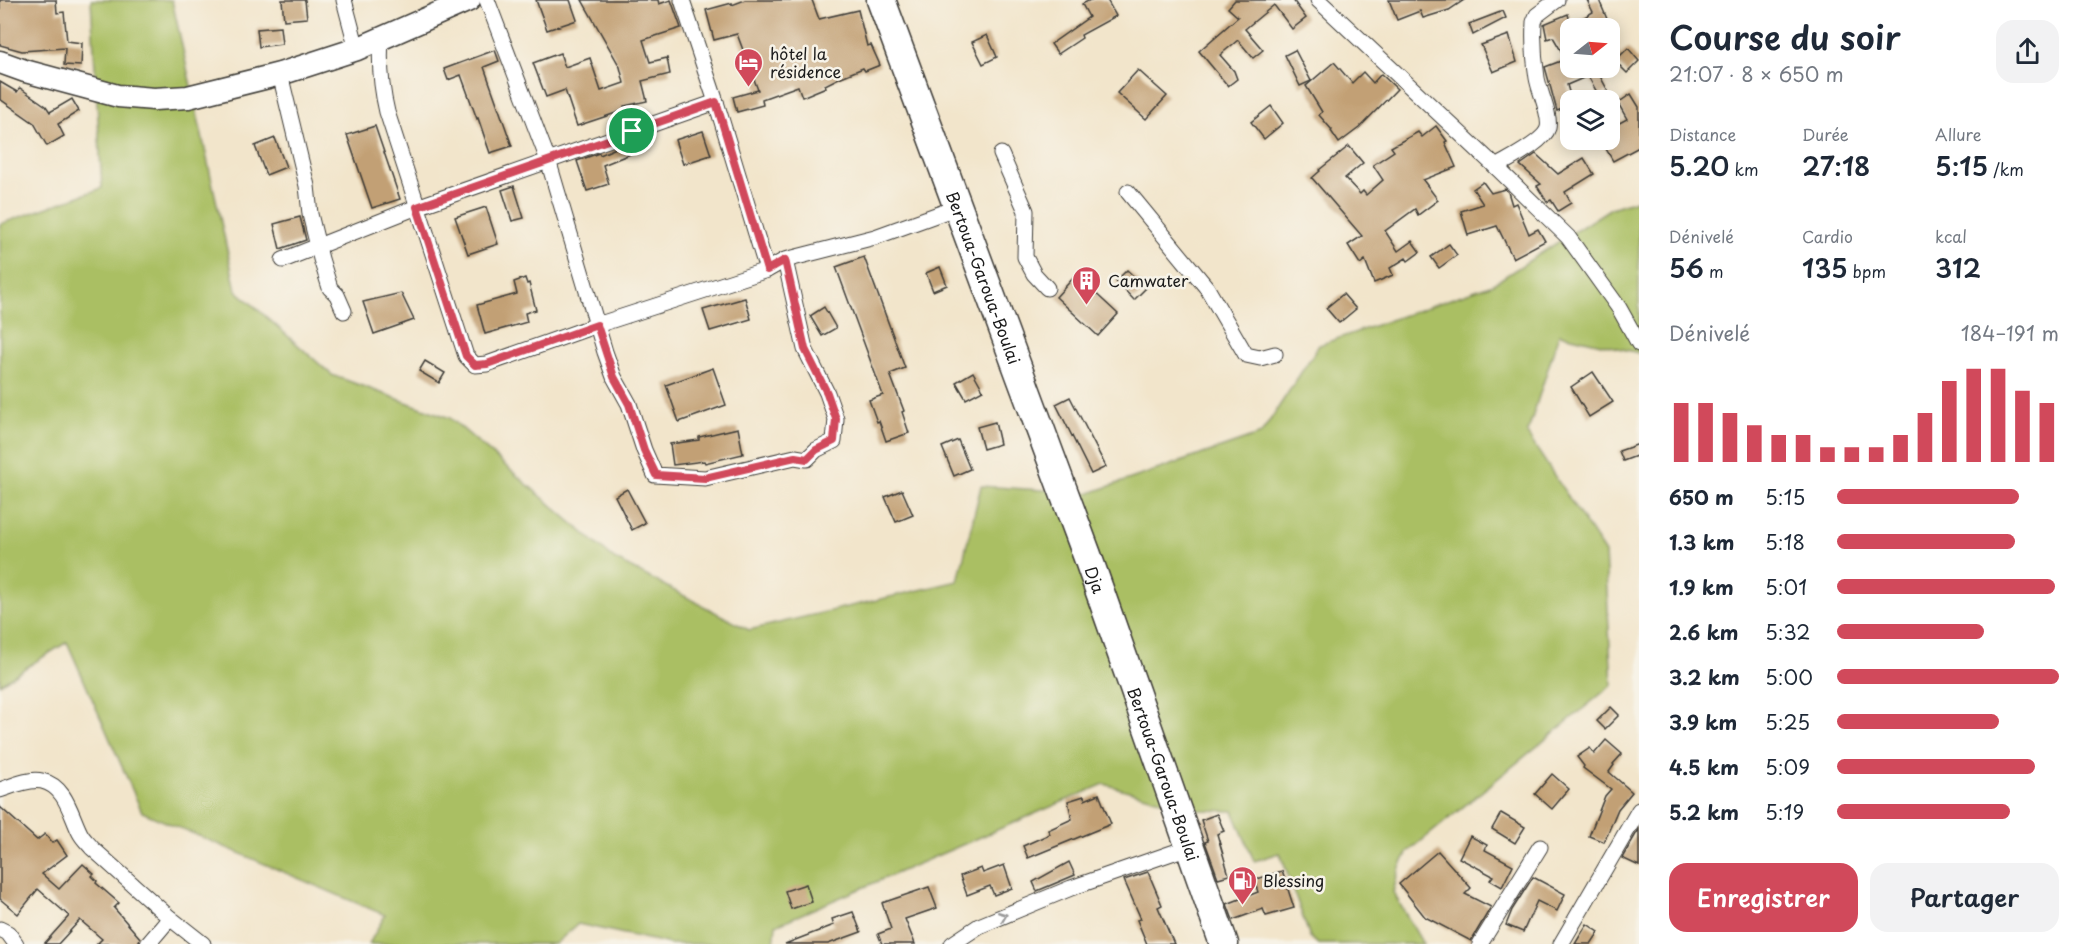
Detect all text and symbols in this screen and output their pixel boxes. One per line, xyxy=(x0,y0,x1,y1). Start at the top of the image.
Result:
text: Course du soir xyxy=(1669,11,1901,61)
north arrow xyxy=(1560,18,1620,78)
map controls xyxy=(1560,18,1620,150)
button: share xyxy=(1996,20,2059,83)
place label: hôtel la résidence xyxy=(770,41,841,83)
hotel icon: hôtel la résidence xyxy=(733,46,765,88)
text: 21:07 · 8 × 650 m xyxy=(1669,59,1844,89)
button: layers xyxy=(1560,90,1620,150)
pin xyxy=(606,105,657,156)
icon: arrive xyxy=(615,114,648,147)
text: Distance xyxy=(1669,122,1736,146)
text: Durée xyxy=(1802,122,1849,146)
text: Allure xyxy=(1935,122,1982,146)
text: 5.20 xyxy=(1669,146,1729,185)
text: 27:18 xyxy=(1802,146,1870,185)
text: 5:15 xyxy=(1935,146,1988,185)
text: km xyxy=(1729,157,1759,181)
text: /km xyxy=(1988,157,2024,181)
street label: Bertoua-Garoua-Boulai xyxy=(941,188,1027,367)
text: Dénivelé xyxy=(1669,224,1734,248)
text: Cardio xyxy=(1802,224,1853,248)
text: kcal xyxy=(1935,224,1967,248)
text: 56 xyxy=(1669,248,1704,287)
text: 135 xyxy=(1802,248,1848,287)
text: 312 xyxy=(1935,248,1981,287)
text: m xyxy=(1704,259,1724,283)
text: bpm xyxy=(1848,259,1886,283)
building icon: Camwater xyxy=(1071,264,1103,306)
place label: Camwater xyxy=(1108,268,1189,292)
text: Dénivelé xyxy=(1669,318,1750,348)
text: 184–191 m xyxy=(1961,318,2059,348)
text: 650 m xyxy=(1669,482,1734,512)
text: 5:15 xyxy=(1765,482,1805,512)
text: 1.3 km xyxy=(1669,527,1735,557)
text: 5:18 xyxy=(1765,527,1805,557)
street label: Dja xyxy=(1080,563,1112,596)
text: 1.9 km xyxy=(1669,572,1734,602)
text: 5:01 xyxy=(1765,572,1807,602)
text: 2.6 km xyxy=(1669,617,1738,647)
text: 5:32 xyxy=(1765,617,1810,647)
text: 3.2 km xyxy=(1669,662,1740,692)
text: 5:00 xyxy=(1765,662,1813,692)
street label: Bertoua-Garoua-Boulai xyxy=(1122,684,1206,864)
text: 3.9 km xyxy=(1669,707,1737,737)
text: 5:25 xyxy=(1765,707,1810,737)
text: 4.5 km xyxy=(1669,752,1739,782)
text: 5:09 xyxy=(1765,752,1810,782)
text: 5.2 km xyxy=(1669,797,1739,827)
text: 5:19 xyxy=(1765,797,1804,827)
button: Enregistrer xyxy=(1669,863,1858,932)
button: Partager xyxy=(1870,863,2059,932)
fuel station icon: Blessing xyxy=(1226,864,1258,906)
place label: Blessing xyxy=(1263,868,1324,892)
one-way arrow xyxy=(997,911,1008,923)

